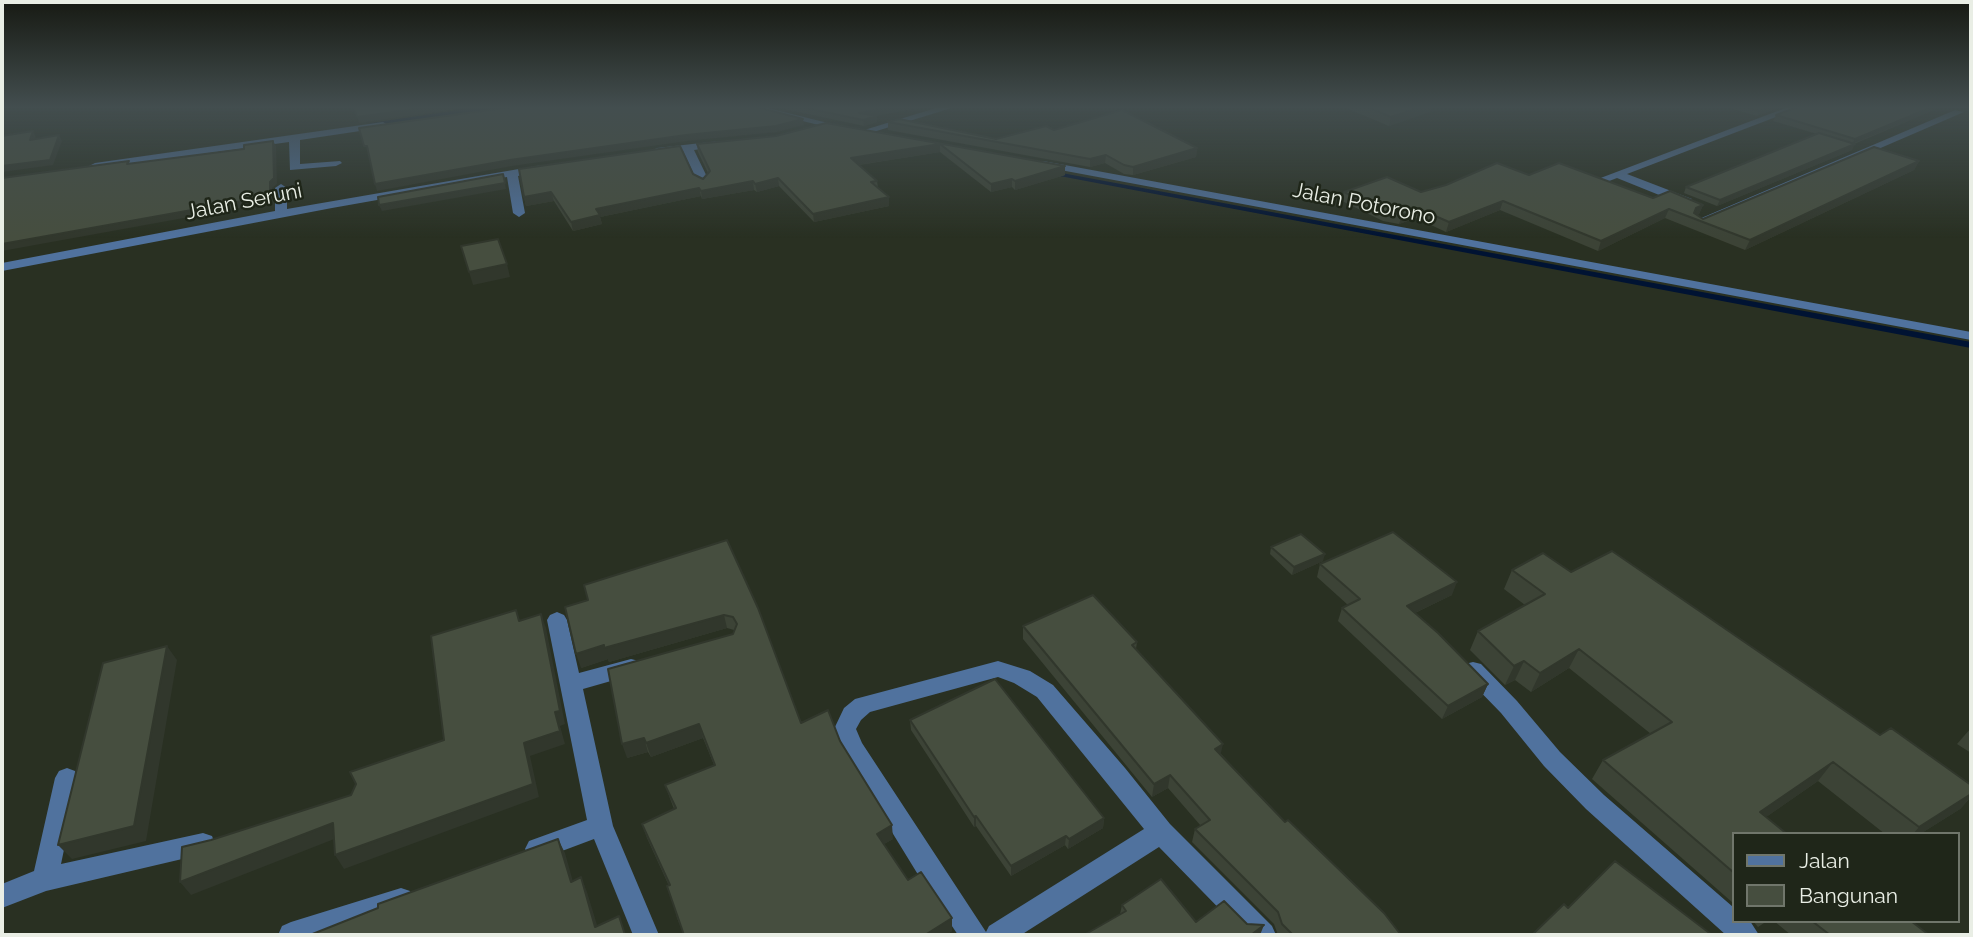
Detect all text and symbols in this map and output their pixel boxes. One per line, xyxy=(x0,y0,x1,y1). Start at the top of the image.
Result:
street label: Jalan Seruni xyxy=(184,178,304,226)
street label: Jalan Potorono xyxy=(1290,178,1438,230)
legend xyxy=(1731,832,1959,923)
text: Jalan xyxy=(1799,848,1850,873)
text: Bangunan xyxy=(1799,883,1898,908)

